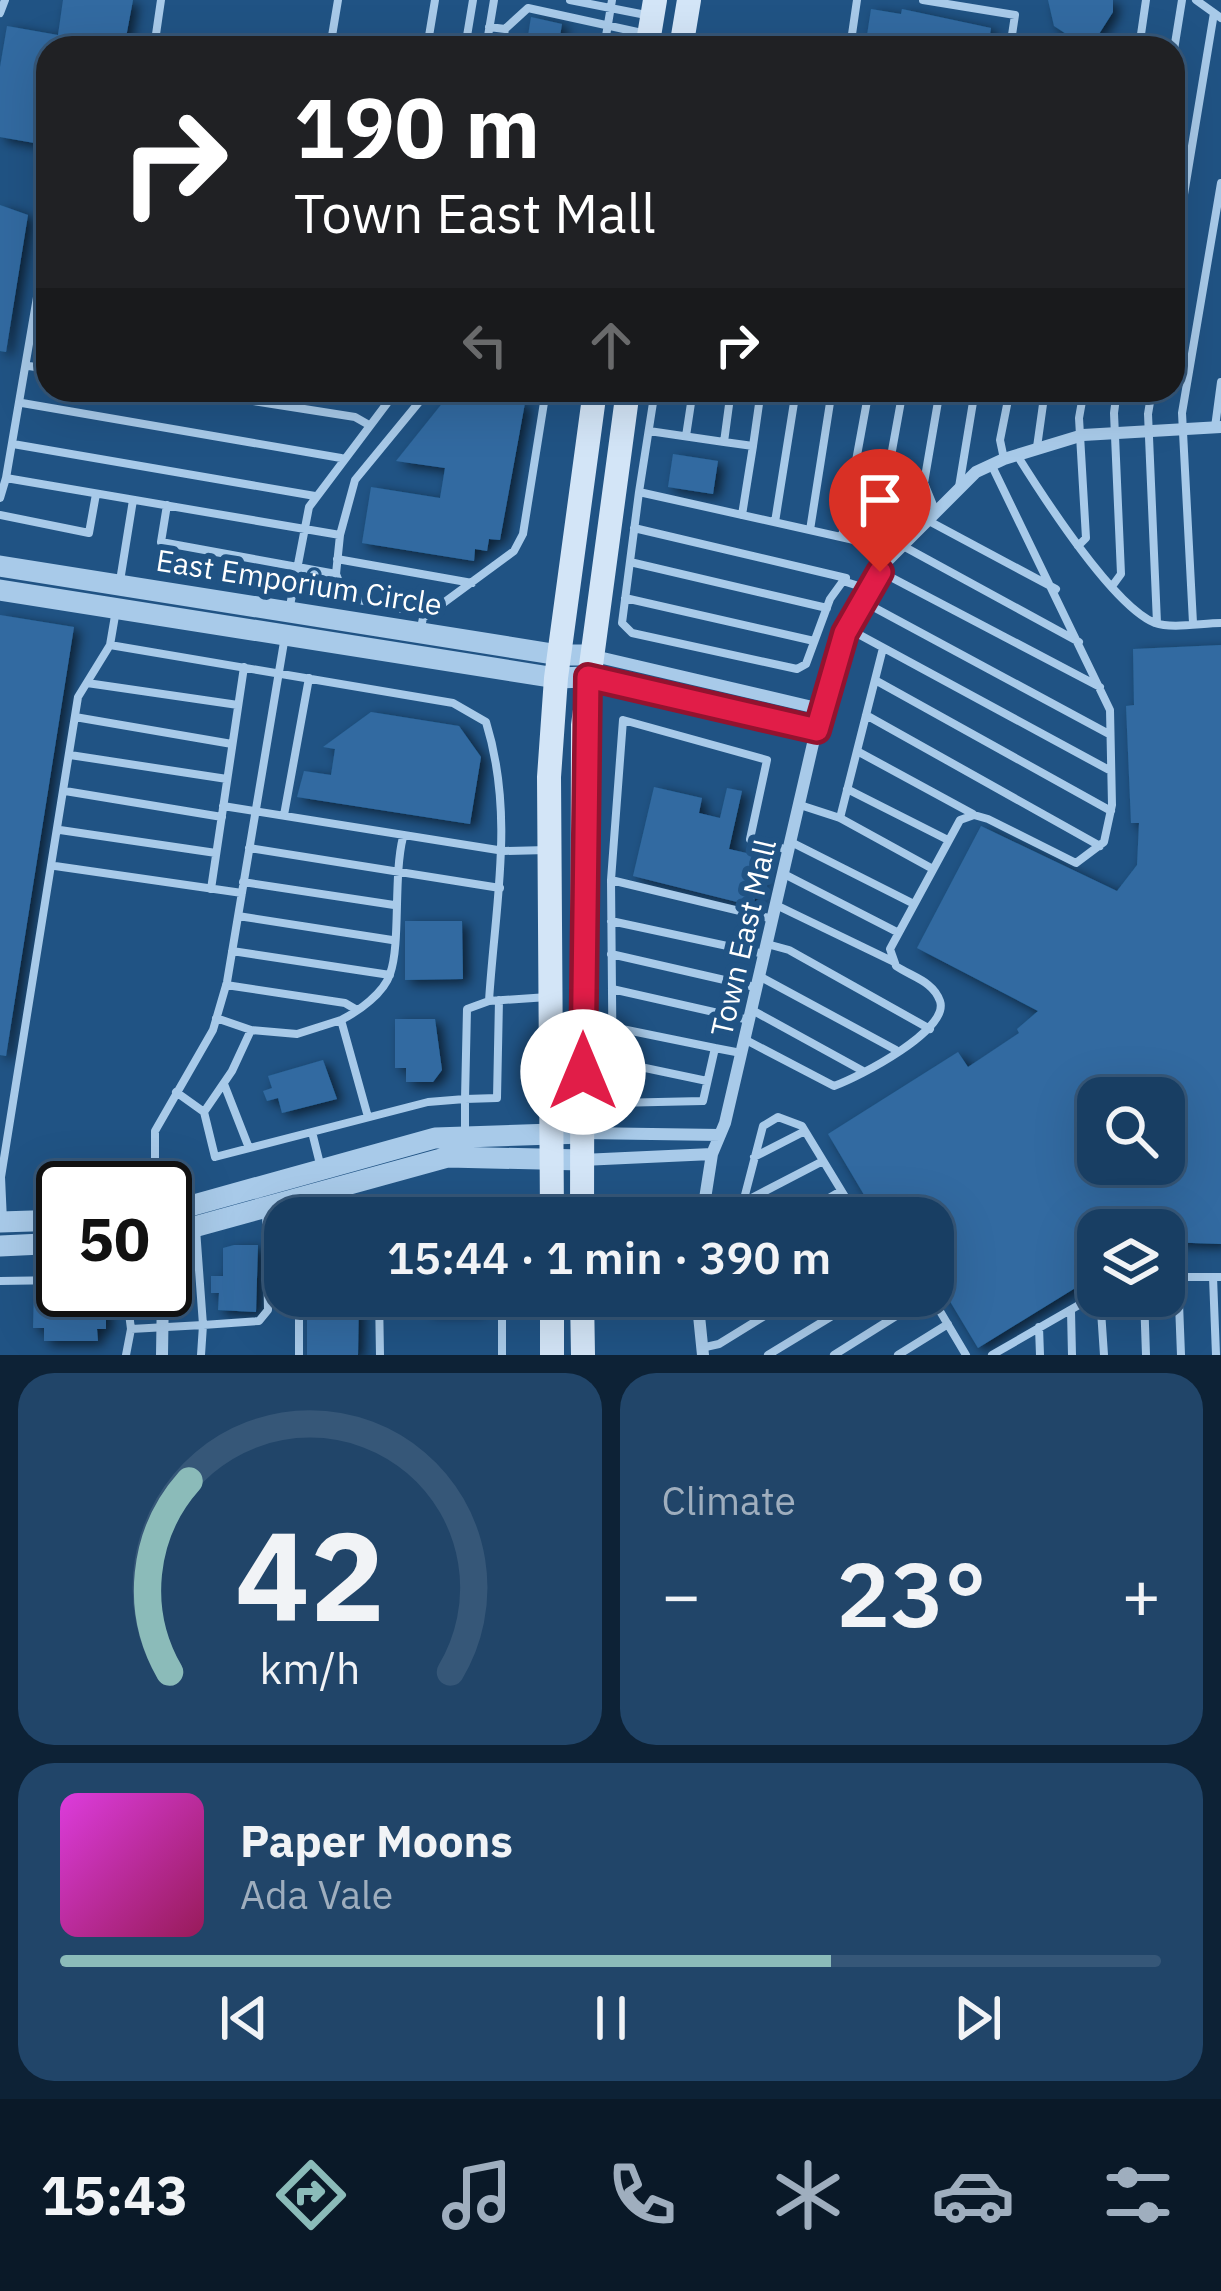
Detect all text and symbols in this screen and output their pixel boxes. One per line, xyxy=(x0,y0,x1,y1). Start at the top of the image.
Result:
text: 190 m xyxy=(294,72,540,181)
icon: right xyxy=(96,84,252,240)
text: Town East Mall xyxy=(294,178,656,248)
icon: left xyxy=(452,312,518,378)
icon: ahead xyxy=(578,312,644,378)
icon: right xyxy=(704,312,770,378)
pin xyxy=(829,449,931,572)
icon: arrive xyxy=(847,467,913,533)
street label: East Emporium Circle xyxy=(153,540,445,623)
street label: Town East Mall xyxy=(701,835,784,1040)
position arrow xyxy=(520,1009,646,1135)
map controls xyxy=(1077,1077,1185,1317)
button: search xyxy=(1077,1077,1185,1185)
speed limit sign: 50 xyxy=(36,1161,192,1317)
button: layers xyxy=(1077,1209,1185,1317)
text: 15:44 · 1 min · 390 m xyxy=(387,1228,831,1286)
text: Climate xyxy=(662,1475,796,1526)
text: 42 xyxy=(235,1493,385,1655)
text: 23° xyxy=(836,1535,986,1652)
text: − xyxy=(662,1551,701,1637)
text: + xyxy=(1121,1551,1161,1637)
text: km/h xyxy=(259,1640,360,1696)
text: Paper Moons xyxy=(240,1811,513,1869)
text: Ada Vale xyxy=(240,1869,393,1920)
icon: previous xyxy=(211,1985,277,2051)
icon: pause xyxy=(578,1985,644,2051)
icon: next xyxy=(945,1985,1011,2051)
icon: directions xyxy=(269,2153,353,2237)
icon: music xyxy=(435,2153,519,2237)
icon: phone xyxy=(600,2153,684,2237)
icon: climate xyxy=(766,2153,850,2237)
icon: car xyxy=(931,2153,1015,2237)
icon: filters xyxy=(1096,2153,1180,2237)
text: 15:43 xyxy=(41,2160,188,2230)

